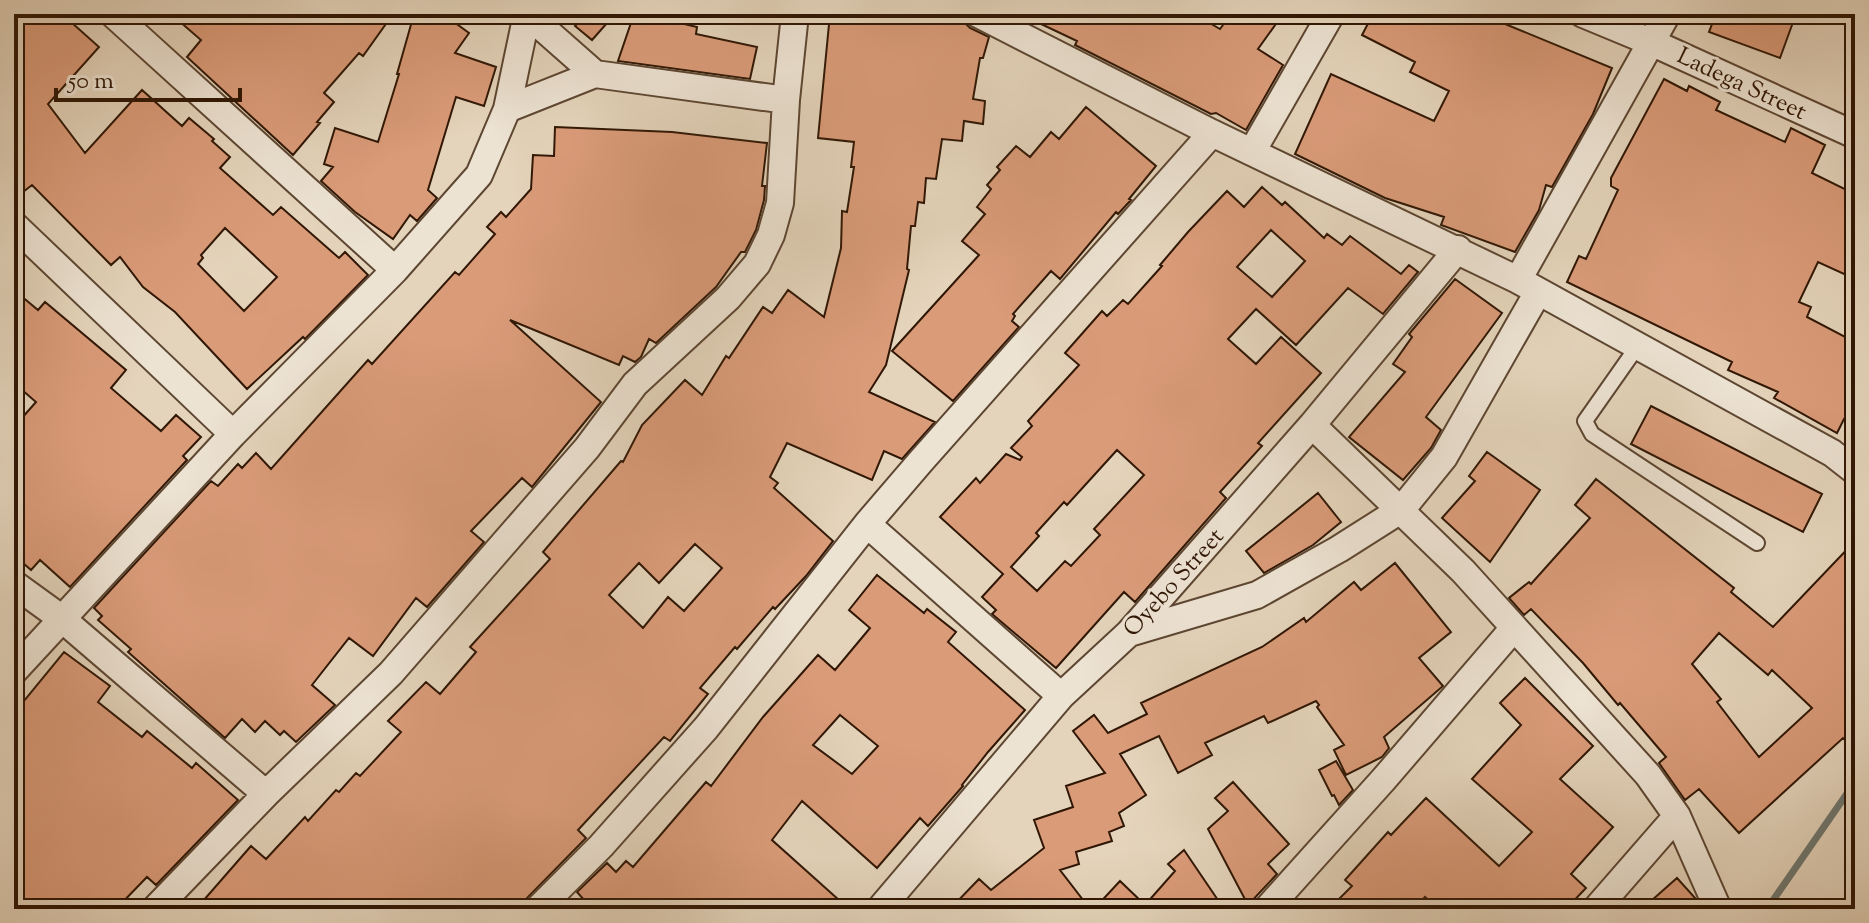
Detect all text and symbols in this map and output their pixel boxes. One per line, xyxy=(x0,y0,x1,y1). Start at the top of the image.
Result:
street label: Ladega Street xyxy=(1671,40,1812,130)
scale bar xyxy=(56,52,240,102)
text: 50 m xyxy=(66,65,114,99)
street label: Oyebo Street xyxy=(1116,521,1233,645)

